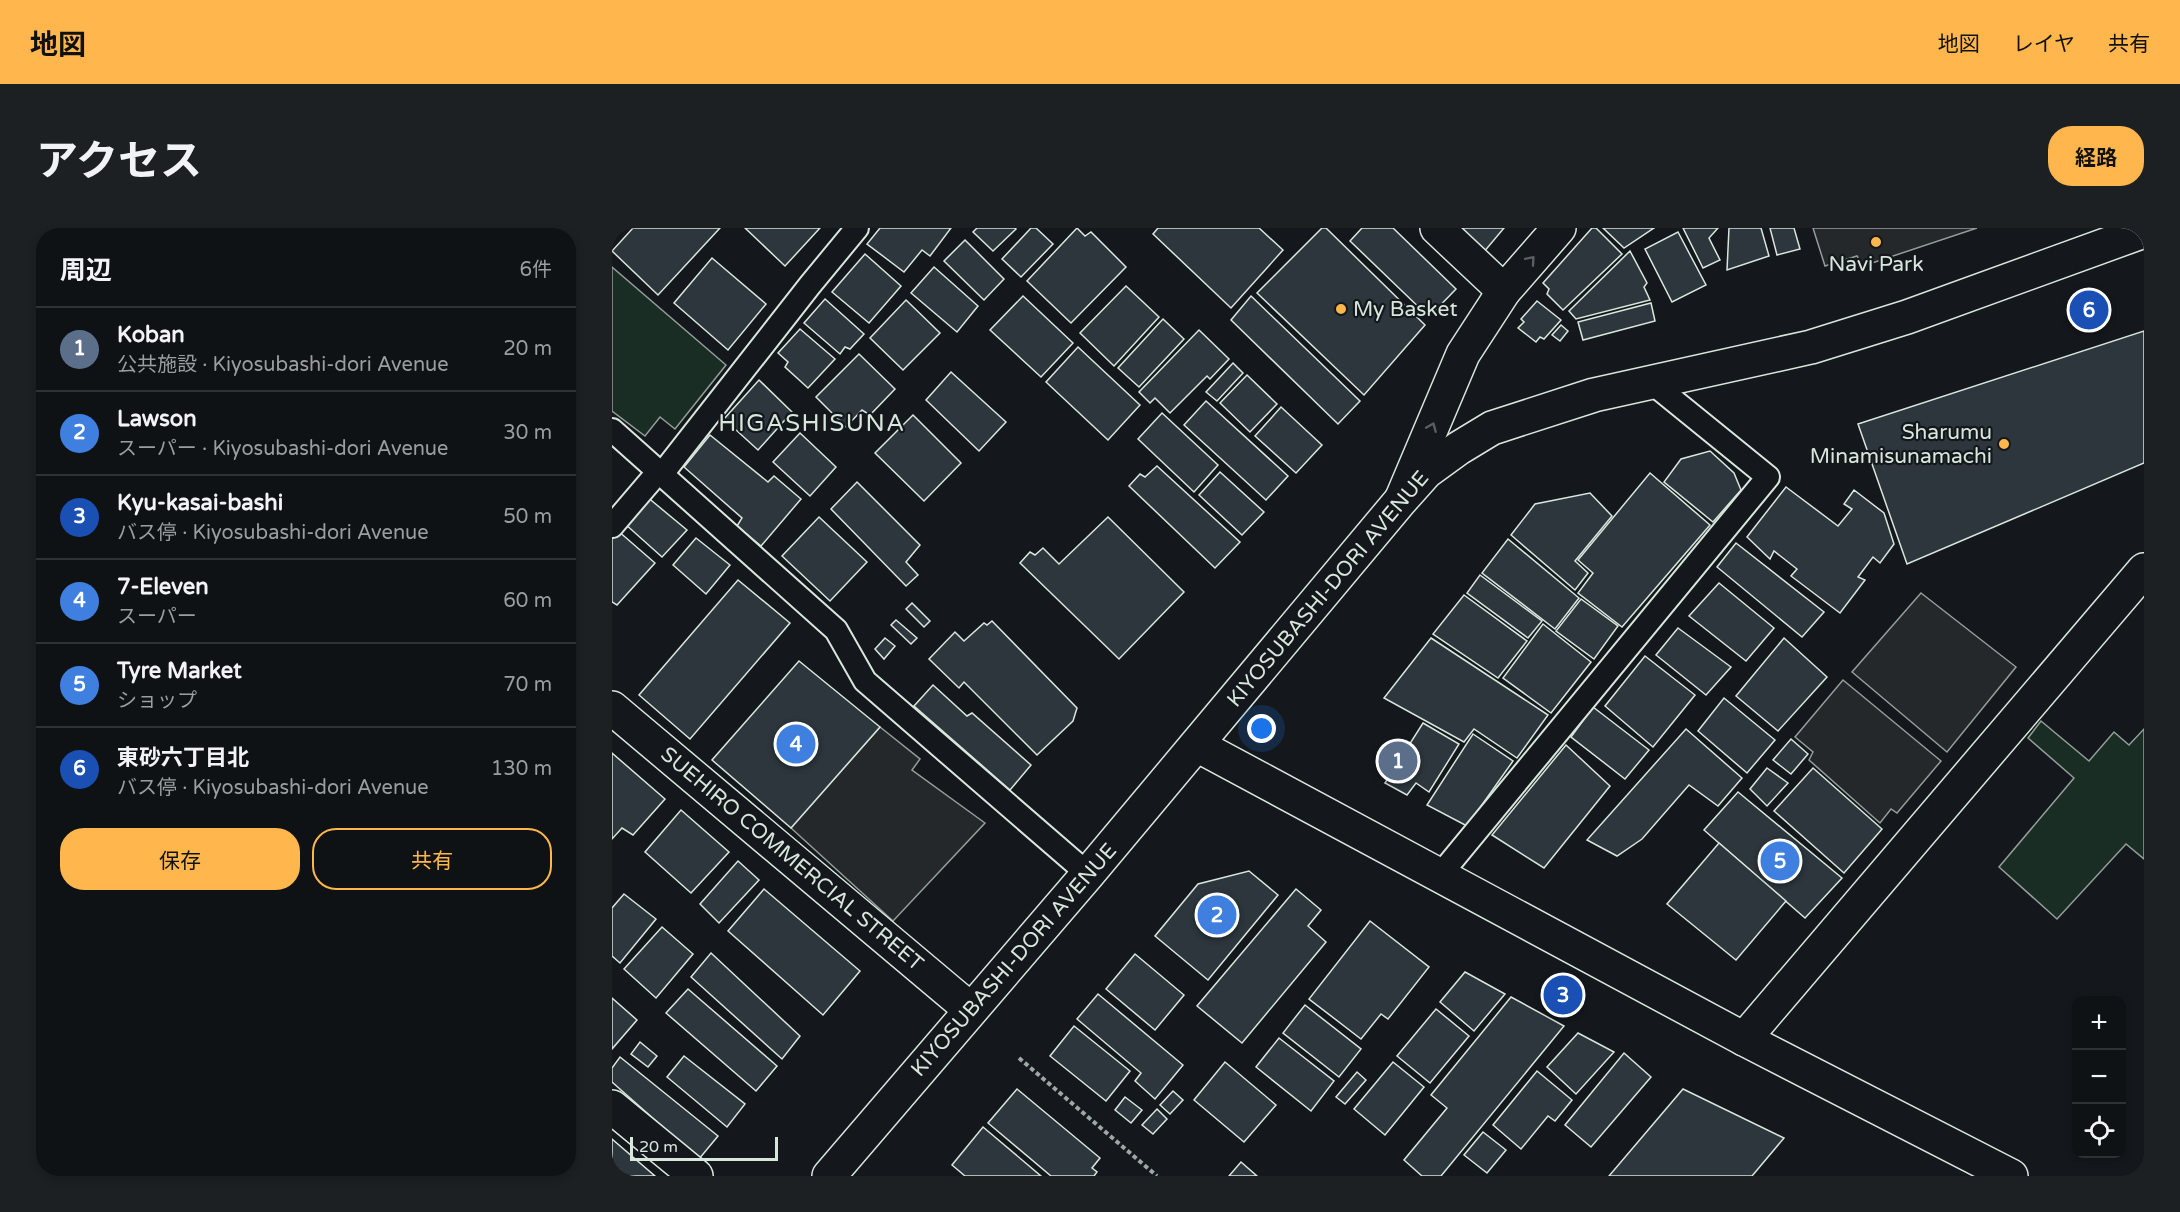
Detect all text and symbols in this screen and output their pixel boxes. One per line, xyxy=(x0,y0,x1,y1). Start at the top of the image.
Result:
text: 地図 xyxy=(30,28,86,62)
text: 地図 xyxy=(1938,32,1980,57)
text: レイヤ xyxy=(2013,32,2075,57)
text: 共有 xyxy=(2108,32,2150,57)
button: 経路 xyxy=(2048,126,2144,186)
text: アクセス xyxy=(36,136,202,187)
marker: Navi Park xyxy=(1869,235,1883,249)
place label: Navi Park xyxy=(1828,252,1924,277)
text: 周辺 xyxy=(60,255,112,286)
one-way arrow xyxy=(1524,256,1535,267)
text: 6件 xyxy=(519,258,552,282)
pin: 6 xyxy=(2070,288,2108,332)
place label: My Basket xyxy=(1353,297,1457,322)
marker: My Basket xyxy=(1334,302,1348,316)
text: Koban xyxy=(117,322,185,348)
text: 1 xyxy=(73,337,86,361)
text: 20 m xyxy=(503,337,552,361)
text: 公共施設 · Kiyosubashi-dori Avenue xyxy=(117,353,449,377)
text: Lawson xyxy=(117,406,197,432)
district label: HIGASHISUNA xyxy=(718,409,906,438)
place label: Sharumu Minamisunamachi xyxy=(1810,420,1992,469)
text: 2 xyxy=(73,421,86,445)
text: 30 m xyxy=(503,421,552,445)
one-way arrow xyxy=(1425,422,1437,433)
text: スーパー · Kiyosubashi-dori Avenue xyxy=(117,437,448,461)
marker: Sharumu Minamisunamachi xyxy=(1997,437,2011,451)
street label: KIYOSUBASHI-DORI AVENUE xyxy=(1222,466,1434,712)
text: Kyu-kasai-bashi xyxy=(117,490,283,516)
text: 3 xyxy=(73,505,86,529)
text: 50 m xyxy=(503,505,552,529)
text: バス停 · Kiyosubashi-dori Avenue xyxy=(117,521,429,545)
text: 7-Eleven xyxy=(117,574,209,600)
text: 4 xyxy=(73,589,86,613)
text: 60 m xyxy=(503,589,552,613)
text: スーパー xyxy=(117,605,197,629)
text: Tyre Market xyxy=(117,658,242,684)
text: 5 xyxy=(73,673,86,697)
text: 70 m xyxy=(503,673,552,697)
text: ショップ xyxy=(117,689,197,713)
your location xyxy=(1247,714,1276,743)
pin: 4 xyxy=(776,722,816,766)
pin: 1 xyxy=(1378,738,1418,784)
street label: SUEHIRO COMMERCIAL STREET xyxy=(656,742,929,976)
text: 東砂六丁目北 xyxy=(117,745,249,771)
text: 6 xyxy=(73,757,86,781)
text: 130 m xyxy=(491,757,552,781)
text: バス停 · Kiyosubashi-dori Avenue xyxy=(117,776,429,800)
button: 保存 xyxy=(60,828,300,890)
button: 共有 xyxy=(312,828,552,890)
street label: KIYOSUBASHI-DORI AVENUE xyxy=(906,838,1122,1082)
pin: 5 xyxy=(1760,838,1800,884)
pin: 2 xyxy=(1198,892,1236,938)
pin: 3 xyxy=(1544,972,1582,1017)
map controls xyxy=(2072,996,2126,1158)
button: + xyxy=(2072,996,2126,1050)
button: − xyxy=(2072,1050,2126,1104)
button: locate xyxy=(2072,1104,2126,1158)
scale bar xyxy=(630,1134,778,1162)
text: 20 m xyxy=(639,1137,678,1157)

